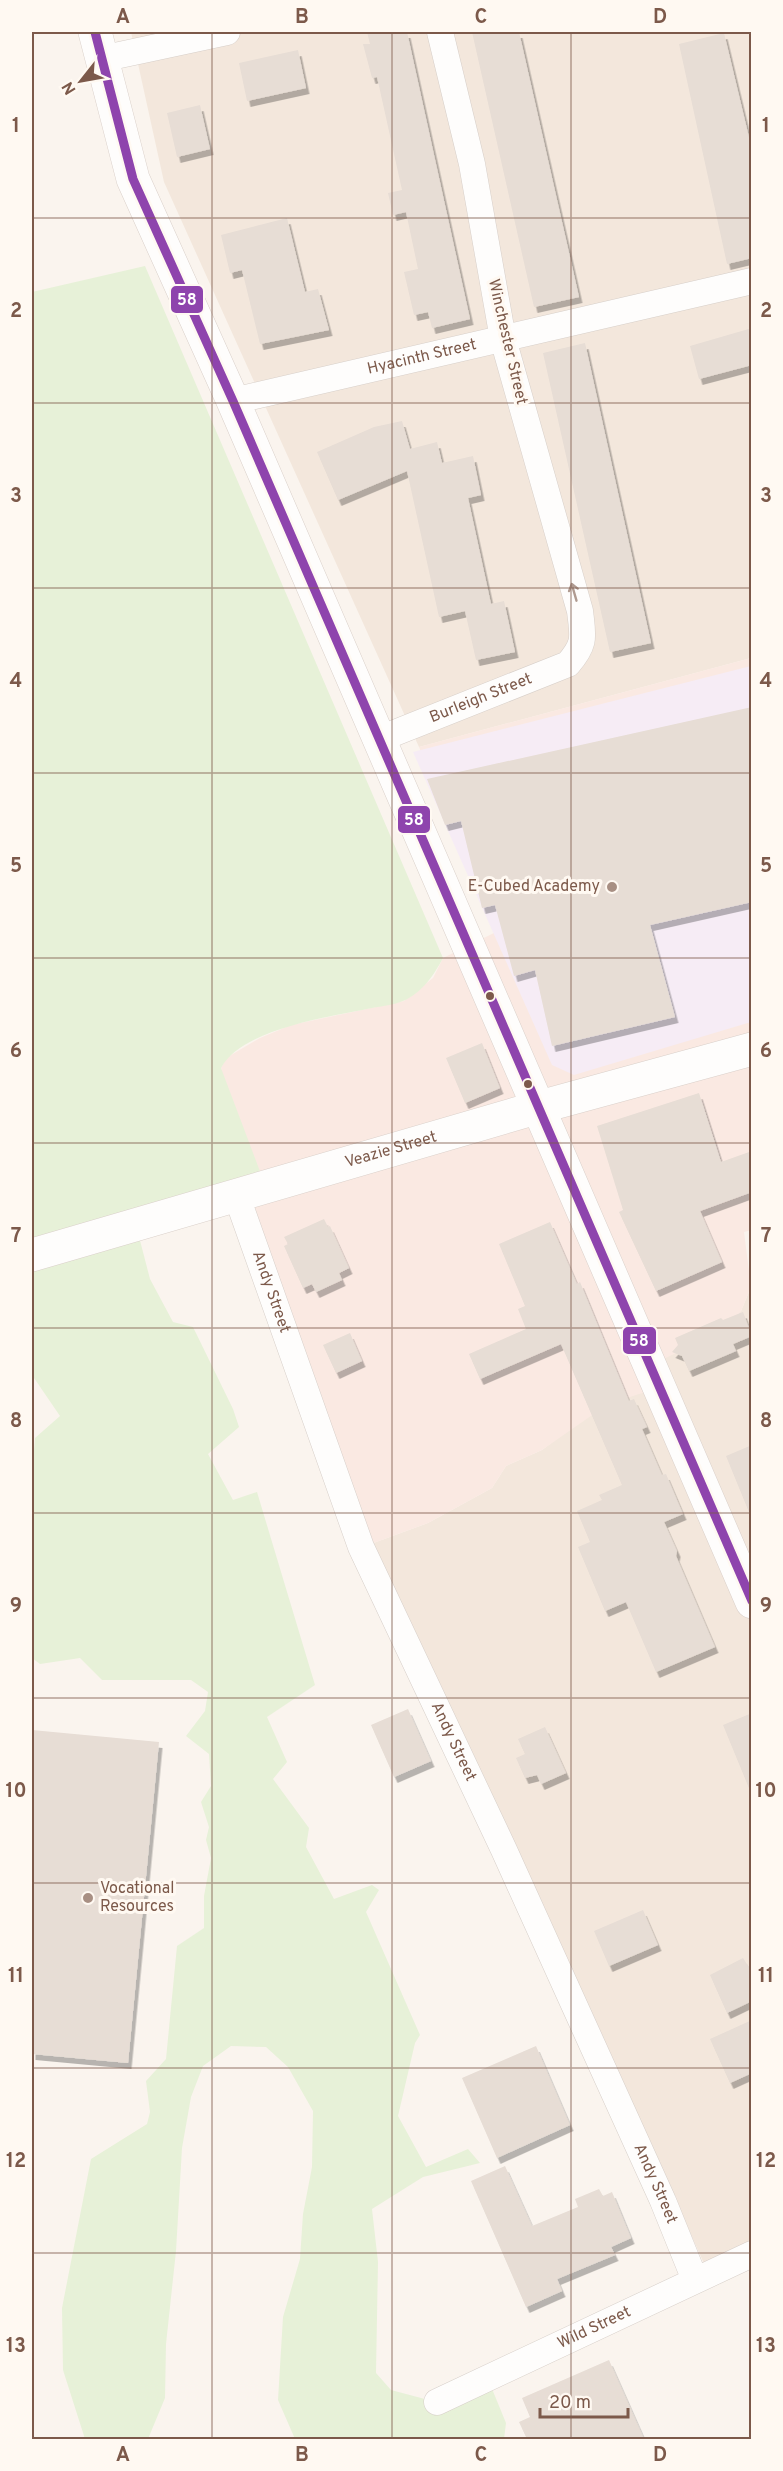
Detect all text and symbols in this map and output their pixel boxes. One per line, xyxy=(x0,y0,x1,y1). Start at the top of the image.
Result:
text: A xyxy=(116,5,130,31)
text: B xyxy=(295,5,309,31)
text: C xyxy=(475,5,487,31)
text: D xyxy=(653,5,667,31)
north arrow xyxy=(51,51,111,111)
text: N xyxy=(58,78,81,98)
text: 1 xyxy=(12,114,20,140)
text: 1 xyxy=(762,114,770,140)
street label: Winchester Street xyxy=(483,277,531,407)
line badge: 58 xyxy=(170,285,204,314)
text: 58 xyxy=(177,291,197,311)
text: 2 xyxy=(10,299,22,325)
text: 2 xyxy=(760,299,772,325)
street label: Hyacinth Street xyxy=(365,335,479,380)
text: 3 xyxy=(10,484,22,510)
text: 3 xyxy=(760,484,772,510)
one-way arrow xyxy=(568,583,579,602)
text: 4 xyxy=(10,669,22,695)
street label: Burleigh Street xyxy=(427,669,535,728)
text: 4 xyxy=(760,669,772,695)
line badge: 58 xyxy=(397,805,431,834)
text: 58 xyxy=(404,811,424,831)
text: 5 xyxy=(10,854,22,880)
text: 5 xyxy=(760,854,772,880)
place label: E-Cubed Academy xyxy=(468,877,600,897)
marker: E-Cubed Academy xyxy=(605,880,619,894)
unlabelled marker xyxy=(484,990,496,1002)
text: 6 xyxy=(10,1039,22,1065)
text: 6 xyxy=(760,1039,772,1065)
unlabelled marker xyxy=(522,1078,534,1090)
street label: Veazie Street xyxy=(343,1127,439,1173)
text: 7 xyxy=(11,1224,21,1250)
text: 7 xyxy=(761,1224,771,1250)
street label: Andy Street xyxy=(247,1248,294,1336)
line badge: 58 xyxy=(622,1326,657,1355)
text: 58 xyxy=(629,1332,649,1352)
text: 8 xyxy=(10,1409,22,1435)
text: 8 xyxy=(760,1409,772,1435)
text: 9 xyxy=(10,1594,22,1620)
text: 9 xyxy=(760,1594,772,1620)
street label: Andy Street xyxy=(426,1699,480,1785)
text: 10 xyxy=(5,1779,27,1805)
text: 10 xyxy=(755,1779,777,1805)
place label: Vocational Resources xyxy=(100,1879,174,1917)
marker: Vocational Resources xyxy=(81,1891,95,1905)
text: 11 xyxy=(8,1964,24,1990)
text: 11 xyxy=(758,1964,774,1990)
street label: Andy Street xyxy=(628,2141,681,2227)
text: 12 xyxy=(6,2149,26,2175)
text: 12 xyxy=(756,2149,776,2175)
street label: Wild Street xyxy=(555,2302,634,2354)
text: 13 xyxy=(6,2334,26,2360)
text: 13 xyxy=(756,2334,776,2360)
scale bar xyxy=(540,2381,628,2419)
text: 20 m xyxy=(549,2392,591,2415)
text: A xyxy=(116,2443,130,2469)
text: B xyxy=(295,2443,309,2469)
text: C xyxy=(475,2443,487,2469)
text: D xyxy=(653,2443,667,2469)

